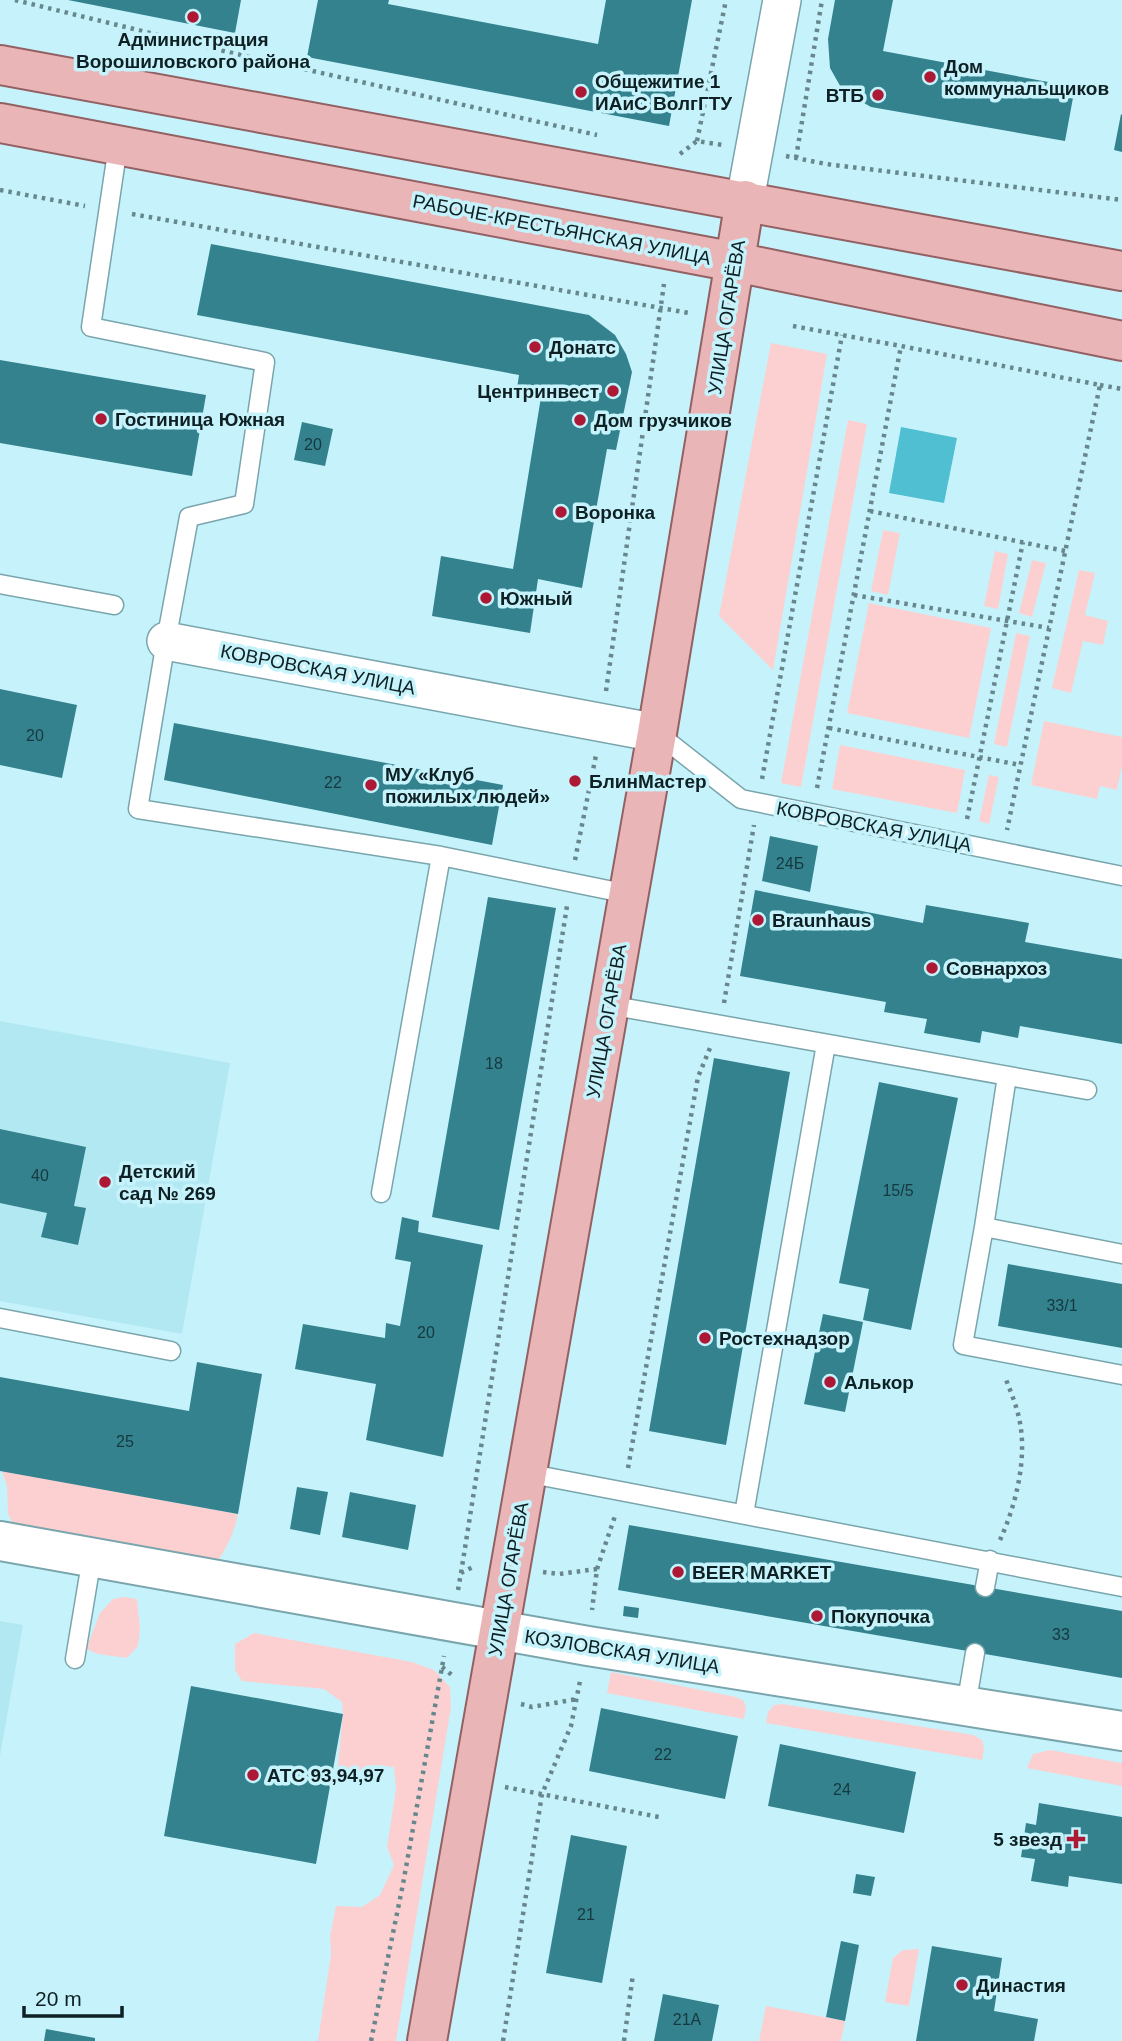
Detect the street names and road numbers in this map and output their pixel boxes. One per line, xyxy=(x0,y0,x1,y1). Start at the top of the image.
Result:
street label: РАБОЧЕ-КРЕСТЬЯНСКАЯ УЛИЦА xyxy=(411,190,713,269)
street label: УЛИЦА ОГАРЁВА xyxy=(704,238,749,396)
street label: КОВРОВСКАЯ УЛИЦА xyxy=(219,640,417,699)
street label: КОВРОВСКАЯ УЛИЦА xyxy=(775,797,973,856)
street label: УЛИЦА ОГАРЁВА xyxy=(583,942,630,1100)
street label: УЛИЦА ОГАРЁВА xyxy=(485,1500,532,1658)
street label: КОЗЛОВСКАЯ УЛИЦА xyxy=(523,1626,721,1677)

